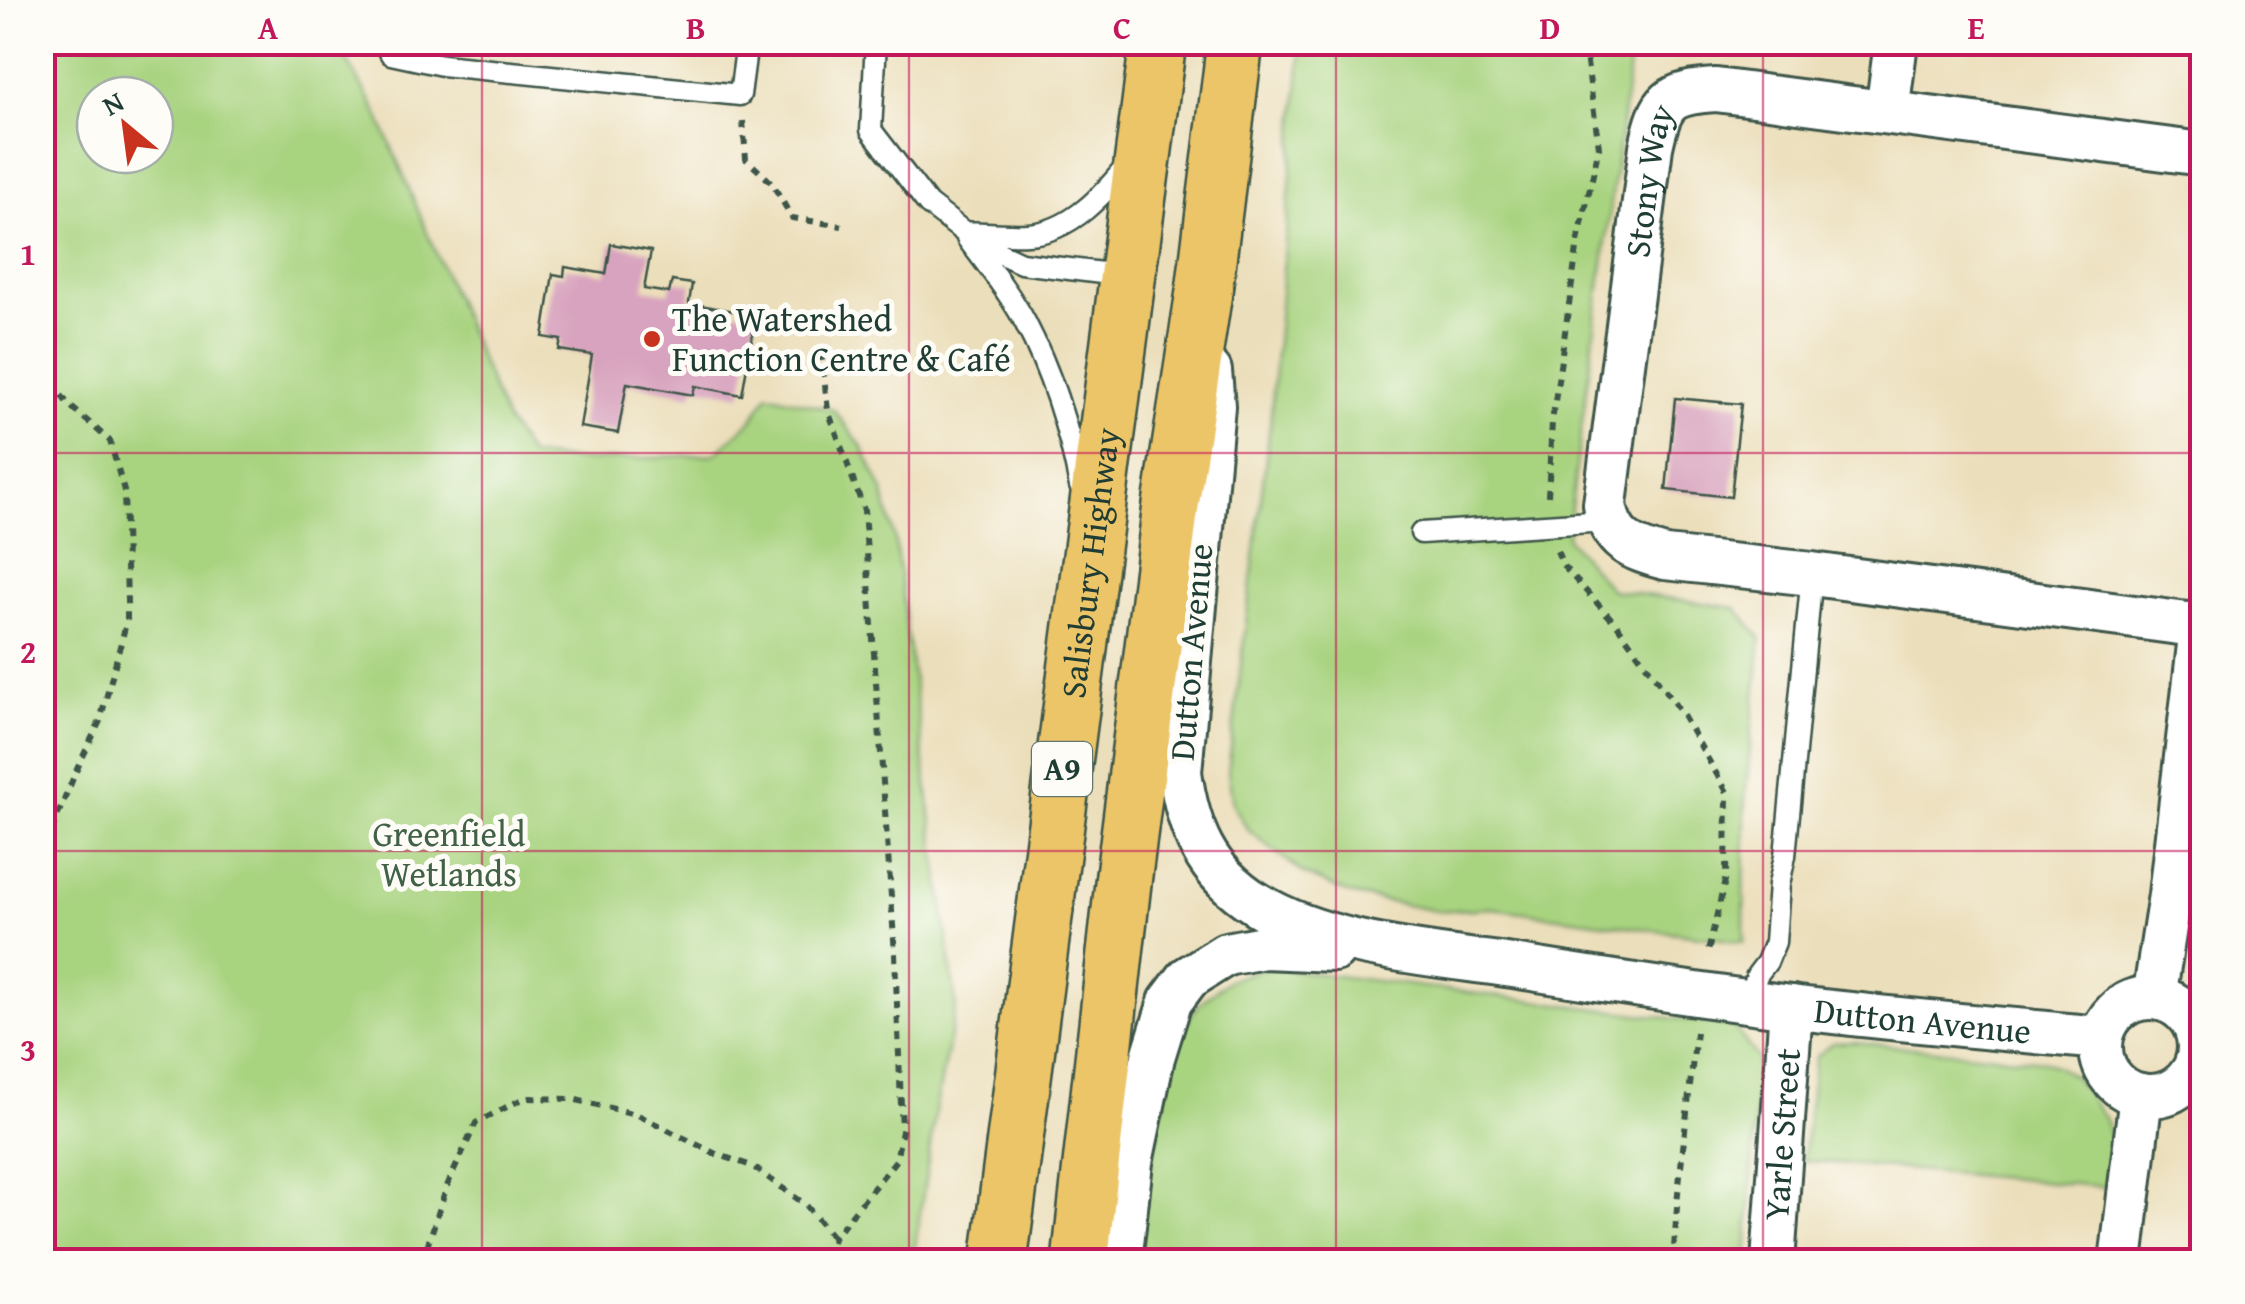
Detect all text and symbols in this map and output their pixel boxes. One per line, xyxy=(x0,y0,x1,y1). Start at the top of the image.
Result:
text: A xyxy=(258,4,279,51)
text: B xyxy=(686,4,706,51)
text: C xyxy=(1113,4,1131,51)
text: D xyxy=(1540,4,1560,51)
text: E xyxy=(1967,4,1985,51)
north arrow xyxy=(75,75,175,175)
text: N xyxy=(95,80,131,125)
street label: Stony Way xyxy=(1611,94,1687,260)
text: 1 xyxy=(20,230,36,277)
place label: The Watershed Function Centre & Café xyxy=(672,293,1011,384)
marker: The Watershed Function Centre & Café xyxy=(641,328,663,350)
street label: Salisbury Highway xyxy=(1047,424,1133,701)
street label: Dutton Avenue xyxy=(1156,541,1225,763)
text: 2 xyxy=(20,628,36,675)
road number: A9 xyxy=(1032,742,1092,796)
park label: Greenfield Wetlands xyxy=(372,808,526,899)
street label: Dutton Avenue xyxy=(1811,984,2033,1056)
text: 3 xyxy=(20,1026,36,1073)
street label: Yarle Street xyxy=(1750,1046,1813,1222)

